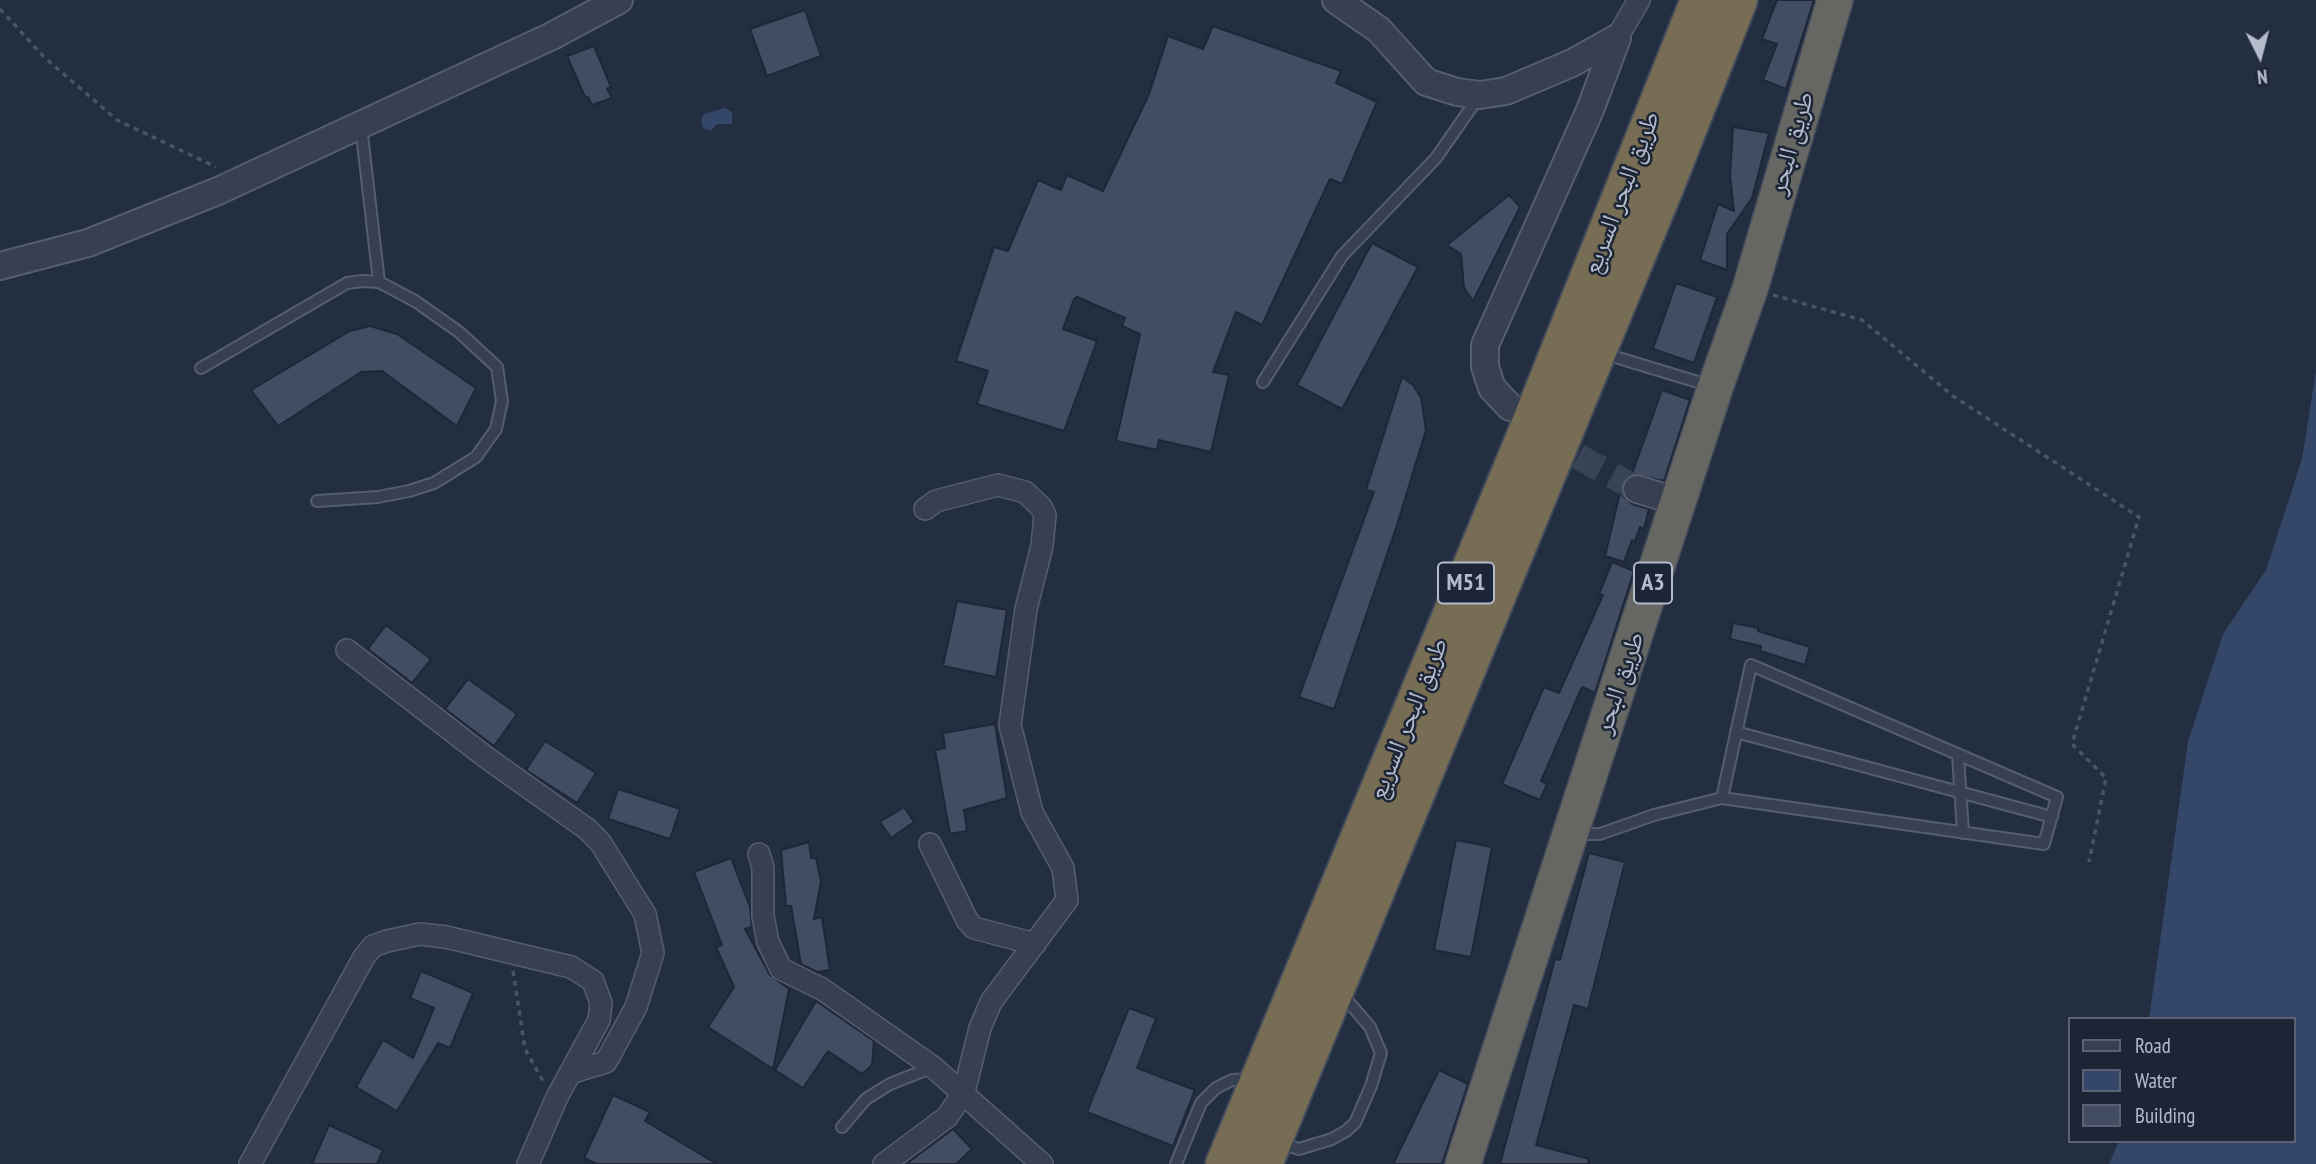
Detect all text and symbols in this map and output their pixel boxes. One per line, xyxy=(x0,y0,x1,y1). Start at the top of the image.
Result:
north arrow xyxy=(2225,21,2295,91)
text: N xyxy=(2256,64,2269,89)
street label: طريق البحر xyxy=(1762,88,1822,198)
street label: طريق البحر السريع xyxy=(1577,107,1667,279)
road number: M51 xyxy=(1438,562,1494,604)
road number: A3 xyxy=(1634,562,1672,604)
street label: طريق البحر xyxy=(1588,628,1652,738)
street label: طريق البحر السريع xyxy=(1362,633,1456,805)
legend xyxy=(2068,1017,2295,1143)
text: Road xyxy=(2135,1032,2171,1059)
text: Water xyxy=(2135,1067,2177,1094)
text: Building xyxy=(2135,1102,2195,1129)

